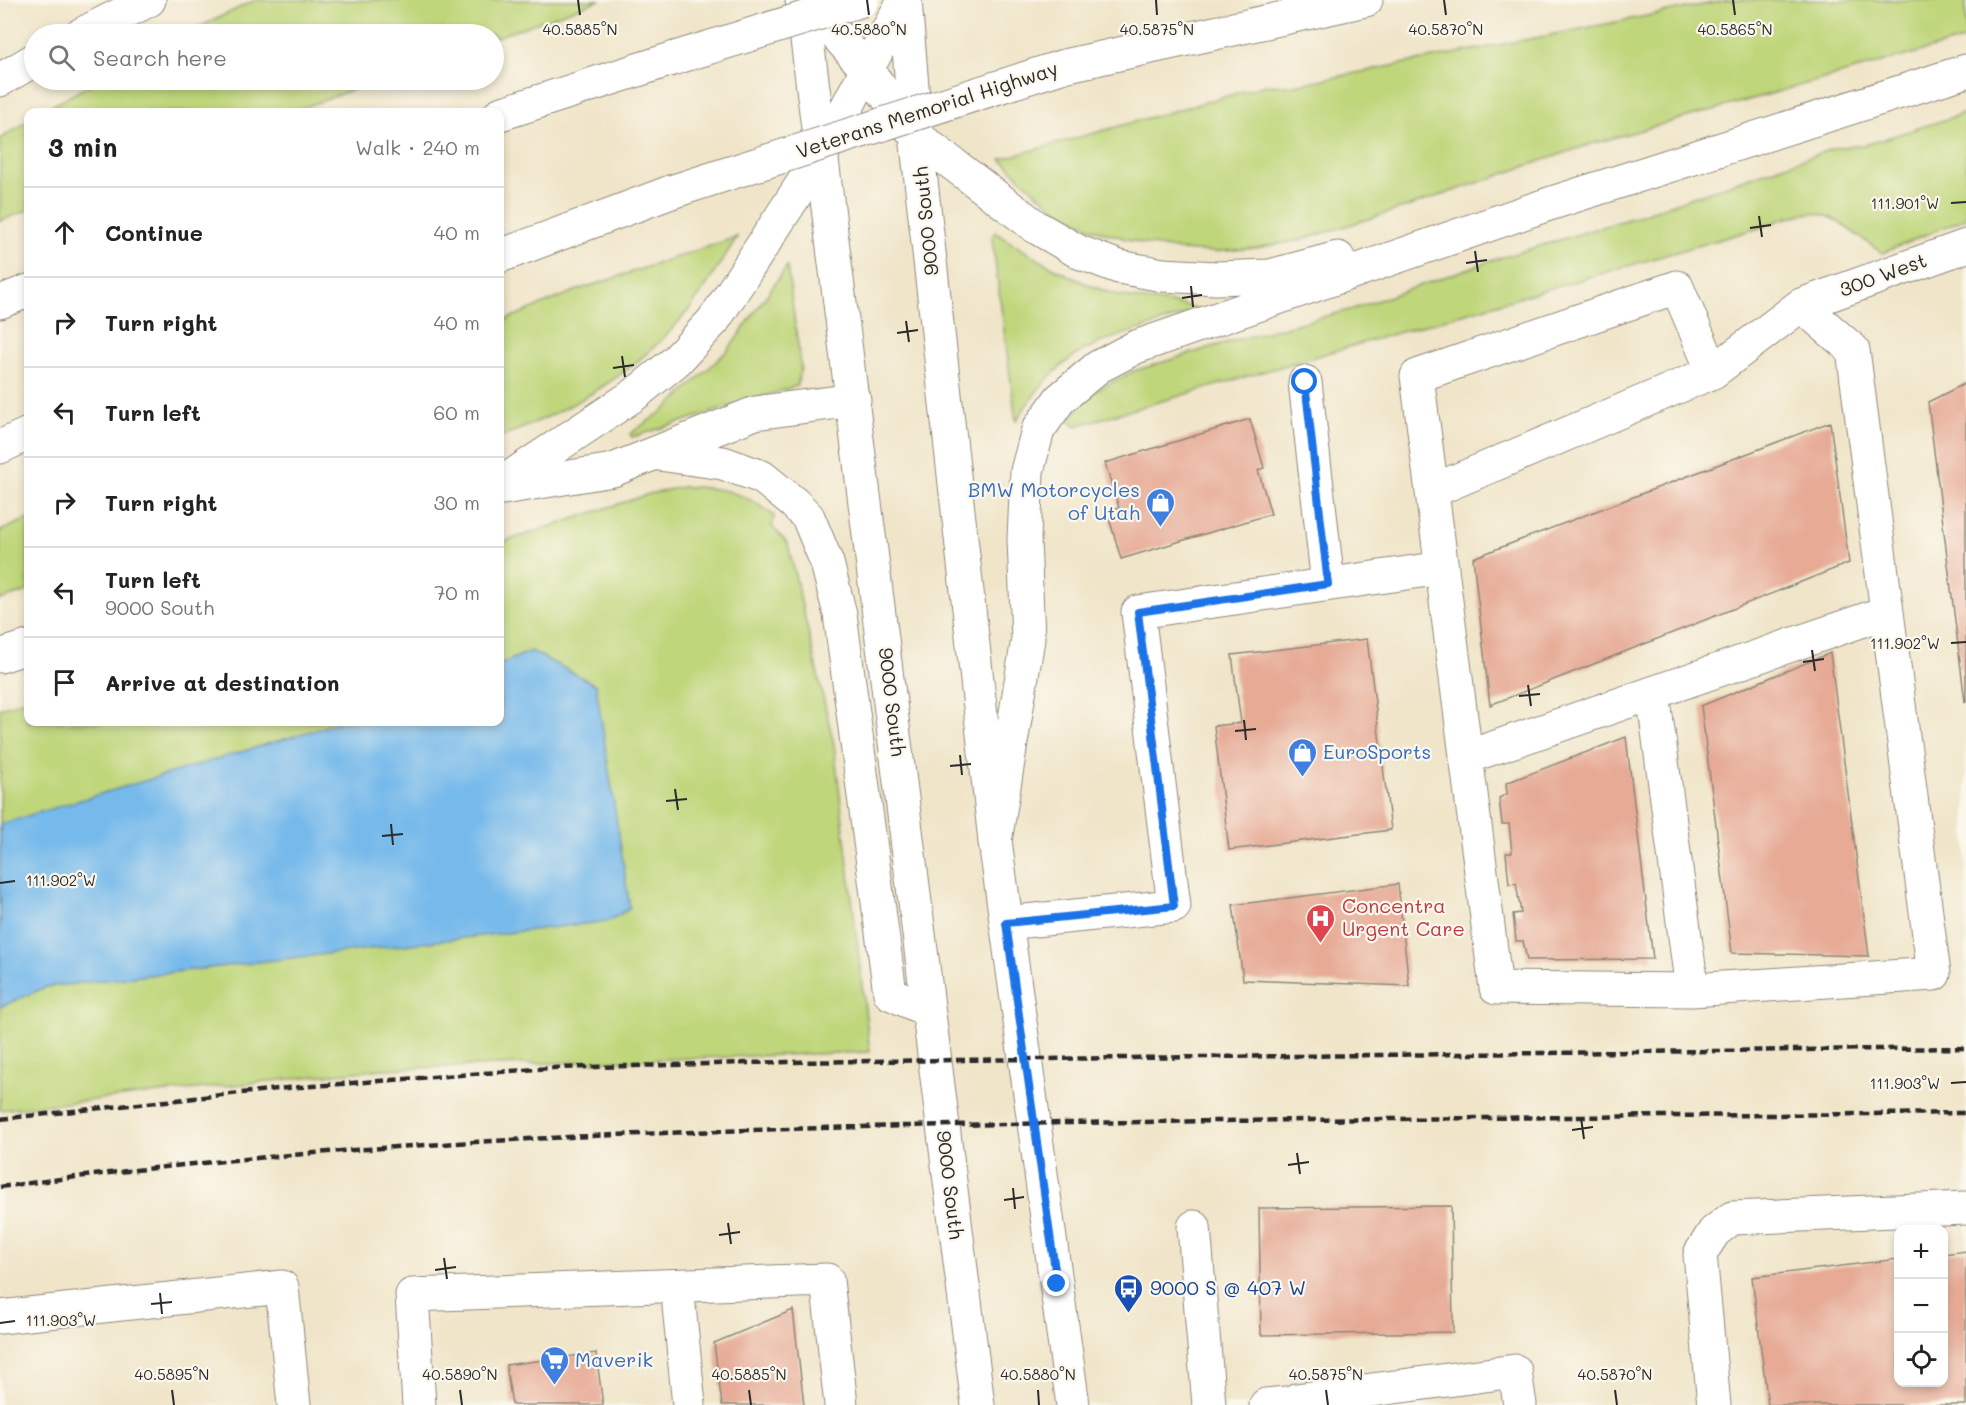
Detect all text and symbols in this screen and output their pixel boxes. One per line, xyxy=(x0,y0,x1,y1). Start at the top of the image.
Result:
text: 40.5885°N xyxy=(543,19,618,39)
text: 40.5880°N xyxy=(831,19,907,39)
text: 40.5875°N xyxy=(1120,19,1194,39)
text: 40.5870°N xyxy=(1409,19,1483,39)
text: 40.5865°N xyxy=(1698,19,1772,39)
search box xyxy=(24,24,504,90)
icon: search xyxy=(45,41,78,74)
text: Search here xyxy=(93,43,227,72)
street label: Veterans Memorial Highway xyxy=(792,54,1061,164)
text: 3 min xyxy=(48,130,117,164)
text: Walk · 240 m xyxy=(355,134,480,160)
street label: 9000 South xyxy=(906,165,944,277)
text: 111.901°W xyxy=(1871,193,1939,213)
icon: ahead xyxy=(48,216,81,249)
text: Continue xyxy=(105,218,203,247)
text: 40 m xyxy=(434,219,480,245)
street label: 300 West xyxy=(1835,246,1930,302)
icon: right xyxy=(48,306,81,339)
text: Turn right xyxy=(105,308,217,337)
text: 40 m xyxy=(434,309,480,335)
route start xyxy=(1291,368,1317,394)
icon: left xyxy=(48,396,81,429)
text: Turn left xyxy=(105,398,201,427)
text: 60 m xyxy=(433,399,480,425)
place label: BMW Motorcycles of Utah xyxy=(968,476,1140,525)
icon: right xyxy=(48,486,81,519)
shop icon: BMW Motorcycles of Utah xyxy=(1145,486,1177,528)
text: Turn right xyxy=(105,488,217,517)
text: 30 m xyxy=(434,489,480,515)
text: Turn left xyxy=(105,565,201,594)
icon: left xyxy=(48,576,81,609)
text: 70 m xyxy=(434,579,480,605)
text: 9000 South xyxy=(105,594,214,620)
text: 111.902°W xyxy=(1870,633,1940,653)
street label: 9000 South xyxy=(873,646,913,758)
icon: arrive xyxy=(48,666,81,699)
text: Arrive at destination xyxy=(105,668,340,697)
shop icon: EuroSports xyxy=(1286,736,1318,778)
place label: EuroSports xyxy=(1323,738,1431,764)
text: 111.902°W xyxy=(26,870,96,890)
place label: Concentra Urgent Care xyxy=(1342,892,1465,941)
hospital icon: Concentra Urgent Care xyxy=(1305,902,1337,944)
text: 111.903°W xyxy=(1870,1073,1940,1093)
street label: 9000 South xyxy=(931,1129,971,1241)
map controls xyxy=(1894,1225,1948,1387)
button: + xyxy=(1894,1225,1948,1279)
route end xyxy=(1043,1270,1069,1296)
bus stop icon: 9000 S @ 407 W xyxy=(1113,1272,1145,1314)
place label: 9000 S @ 407 W xyxy=(1150,1274,1306,1300)
button: − xyxy=(1894,1279,1948,1333)
text: 111.903°W xyxy=(26,1310,96,1330)
button: locate xyxy=(1894,1333,1948,1387)
supermarket icon: Maverik xyxy=(538,1344,570,1386)
place label: Maverik xyxy=(575,1346,653,1372)
text: 40.5895°N xyxy=(135,1364,209,1384)
text: 40.5890°N xyxy=(422,1364,498,1384)
text: 40.5885°N xyxy=(712,1364,787,1384)
text: 40.5880°N xyxy=(1000,1364,1076,1384)
text: 40.5875°N xyxy=(1289,1364,1363,1384)
text: 40.5870°N xyxy=(1578,1364,1652,1384)

